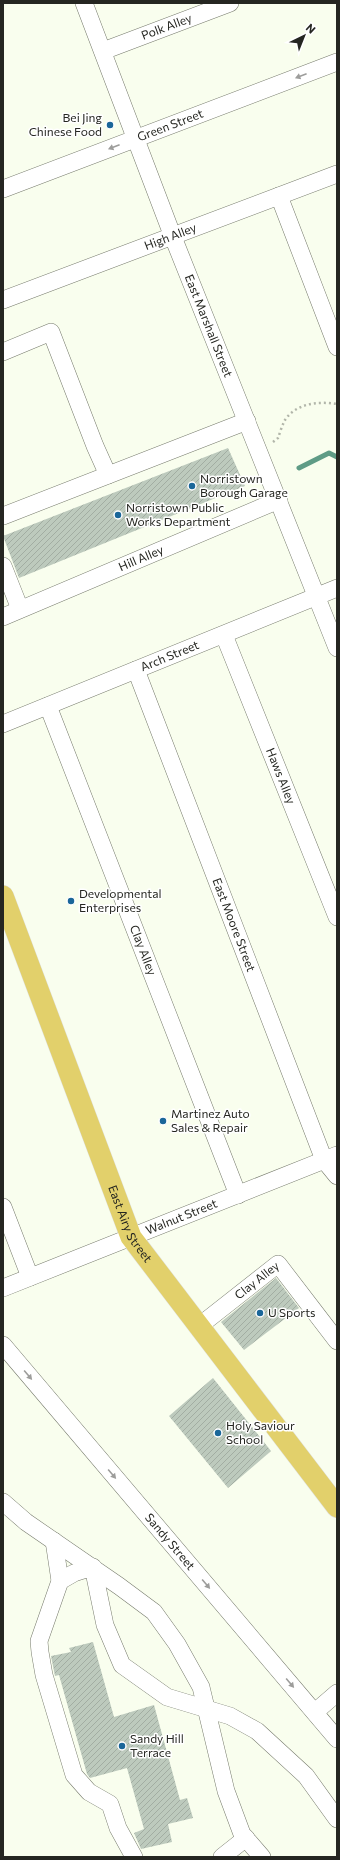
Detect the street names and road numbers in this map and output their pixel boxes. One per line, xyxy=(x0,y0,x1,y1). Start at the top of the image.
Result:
street label: Polk Alley xyxy=(139,10,194,42)
street label: Green Street xyxy=(135,106,205,143)
street label: High Alley xyxy=(142,220,198,252)
street label: East Marshall Street xyxy=(183,272,236,379)
street label: Hill Alley xyxy=(116,542,165,573)
street label: Arch Street xyxy=(138,637,201,673)
street label: Haws Alley xyxy=(264,746,299,806)
street label: East Moore Street xyxy=(210,876,259,973)
street label: Clay Alley xyxy=(128,923,160,977)
street label: East Airy Street xyxy=(106,1183,156,1265)
street label: Walnut Street xyxy=(143,1195,219,1237)
street label: Clay Alley xyxy=(231,1258,281,1302)
street label: Sandy Street xyxy=(143,1510,199,1572)

